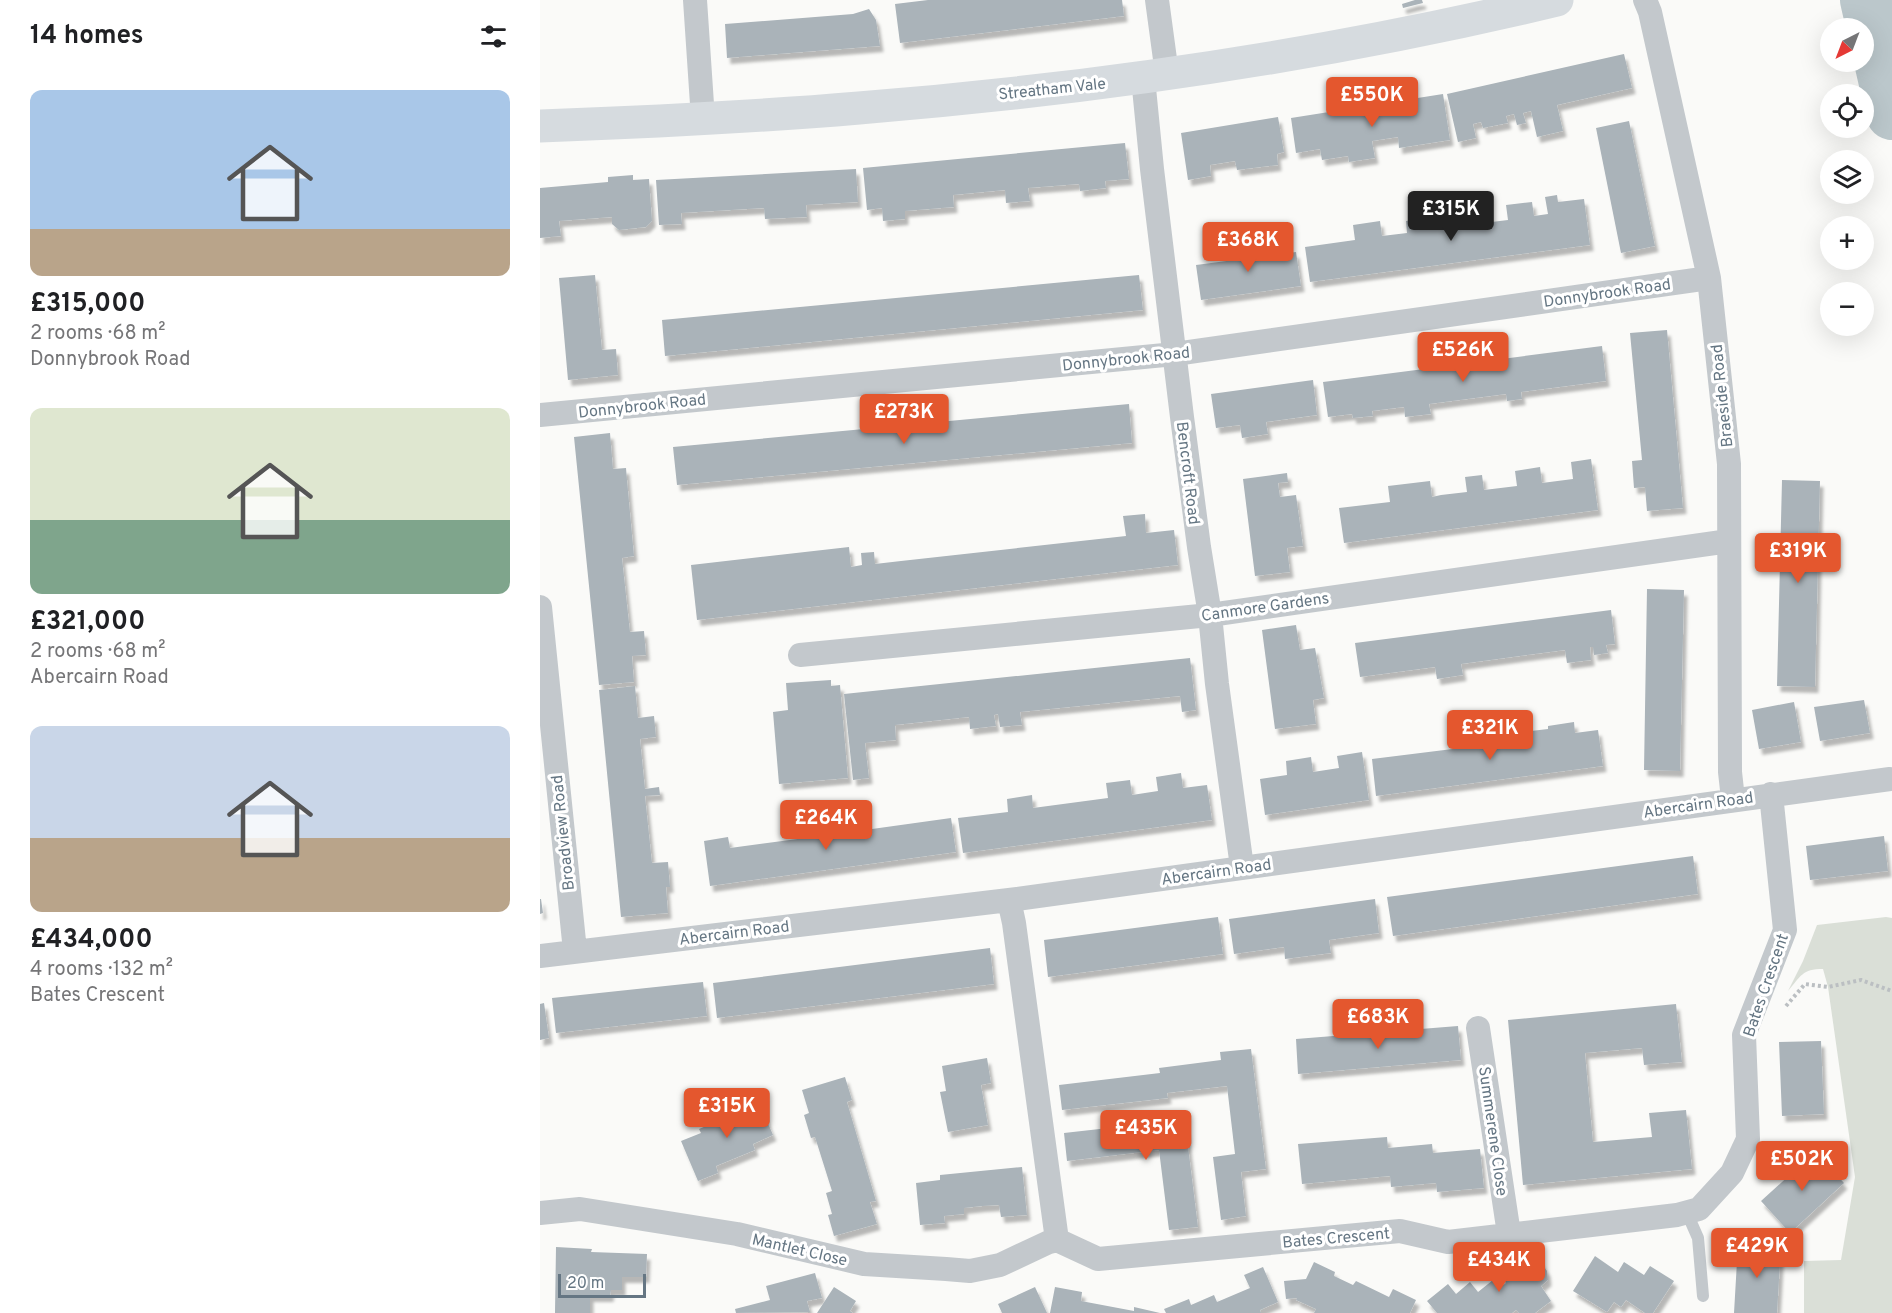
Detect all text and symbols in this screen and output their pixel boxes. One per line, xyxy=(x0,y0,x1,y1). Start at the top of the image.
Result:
north arrow xyxy=(1820,18,1874,72)
map controls xyxy=(1820,18,1874,336)
text: 14 homes xyxy=(30,20,144,53)
icon: filters xyxy=(477,20,510,53)
street label: Streatham Vale xyxy=(997,74,1107,106)
pin: £550K xyxy=(1330,77,1414,128)
text: £550K xyxy=(1340,83,1404,109)
button: locate xyxy=(1820,84,1874,138)
icon: home xyxy=(216,129,324,237)
button: layers xyxy=(1820,150,1874,204)
pin: £315K xyxy=(1409,191,1493,242)
text: £315K xyxy=(1422,197,1480,223)
button: + xyxy=(1820,216,1874,270)
pin: £368K xyxy=(1206,222,1290,273)
text: £368K xyxy=(1216,228,1280,254)
street label: Donnybrook Road xyxy=(1542,275,1672,313)
button: − xyxy=(1820,282,1874,336)
text: £315,000 xyxy=(30,288,145,321)
text: 2 rooms · 68 m² xyxy=(30,321,166,347)
pin: £526K xyxy=(1421,332,1505,383)
text: £526K xyxy=(1432,338,1494,364)
street label: Donnybrook Road xyxy=(1061,343,1191,377)
street label: Braeside Road xyxy=(1708,343,1738,448)
text: Donnybrook Road xyxy=(30,347,191,373)
street label: Donnybrook Road xyxy=(577,390,707,424)
pin: £273K xyxy=(862,394,946,445)
text: £273K xyxy=(874,400,934,426)
street label: Bencroft Road xyxy=(1171,421,1203,526)
icon: home xyxy=(216,447,324,555)
pin: £319K xyxy=(1756,533,1840,584)
text: £319K xyxy=(1769,539,1827,565)
street label: Canmore Gardens xyxy=(1200,589,1330,627)
text: £321,000 xyxy=(30,606,145,639)
text: 2 rooms · 68 m² xyxy=(30,639,166,665)
text: Abercairn Road xyxy=(30,665,169,691)
pin: £321K xyxy=(1448,710,1532,761)
text: £321K xyxy=(1461,716,1519,742)
icon: home xyxy=(216,765,324,873)
street label: Broadview Road xyxy=(548,774,580,892)
street label: Abercairn Road xyxy=(1642,788,1755,824)
pin: £264K xyxy=(784,800,868,851)
text: £264K xyxy=(794,806,858,832)
street label: Abercairn Road xyxy=(1160,855,1273,891)
street label: Abercairn Road xyxy=(678,917,791,951)
text: £434,000 xyxy=(30,924,153,957)
street label: Bates Crescent xyxy=(1740,931,1794,1040)
text: 4 rooms · 132 m² xyxy=(30,957,173,983)
text: Bates Crescent xyxy=(30,983,165,1009)
pin: £683K xyxy=(1336,999,1420,1050)
text: £683K xyxy=(1346,1005,1410,1031)
street label: Summerene Close xyxy=(1473,1065,1511,1197)
pin: £315K xyxy=(685,1088,769,1139)
text: £315K xyxy=(698,1094,756,1120)
pin: £435K xyxy=(1104,1110,1188,1161)
text: £435K xyxy=(1114,1116,1178,1142)
pin: £502K xyxy=(1760,1141,1844,1192)
text: £502K xyxy=(1770,1147,1834,1173)
street label: Bates Crescent xyxy=(1281,1224,1391,1254)
pin: £429K xyxy=(1715,1228,1799,1279)
street label: Mantlet Close xyxy=(750,1230,849,1272)
text: £429K xyxy=(1725,1234,1789,1260)
pin: £434K xyxy=(1457,1242,1541,1293)
text: £434K xyxy=(1467,1248,1531,1274)
scale bar xyxy=(558,1271,646,1298)
text: 20 m xyxy=(567,1274,604,1294)

